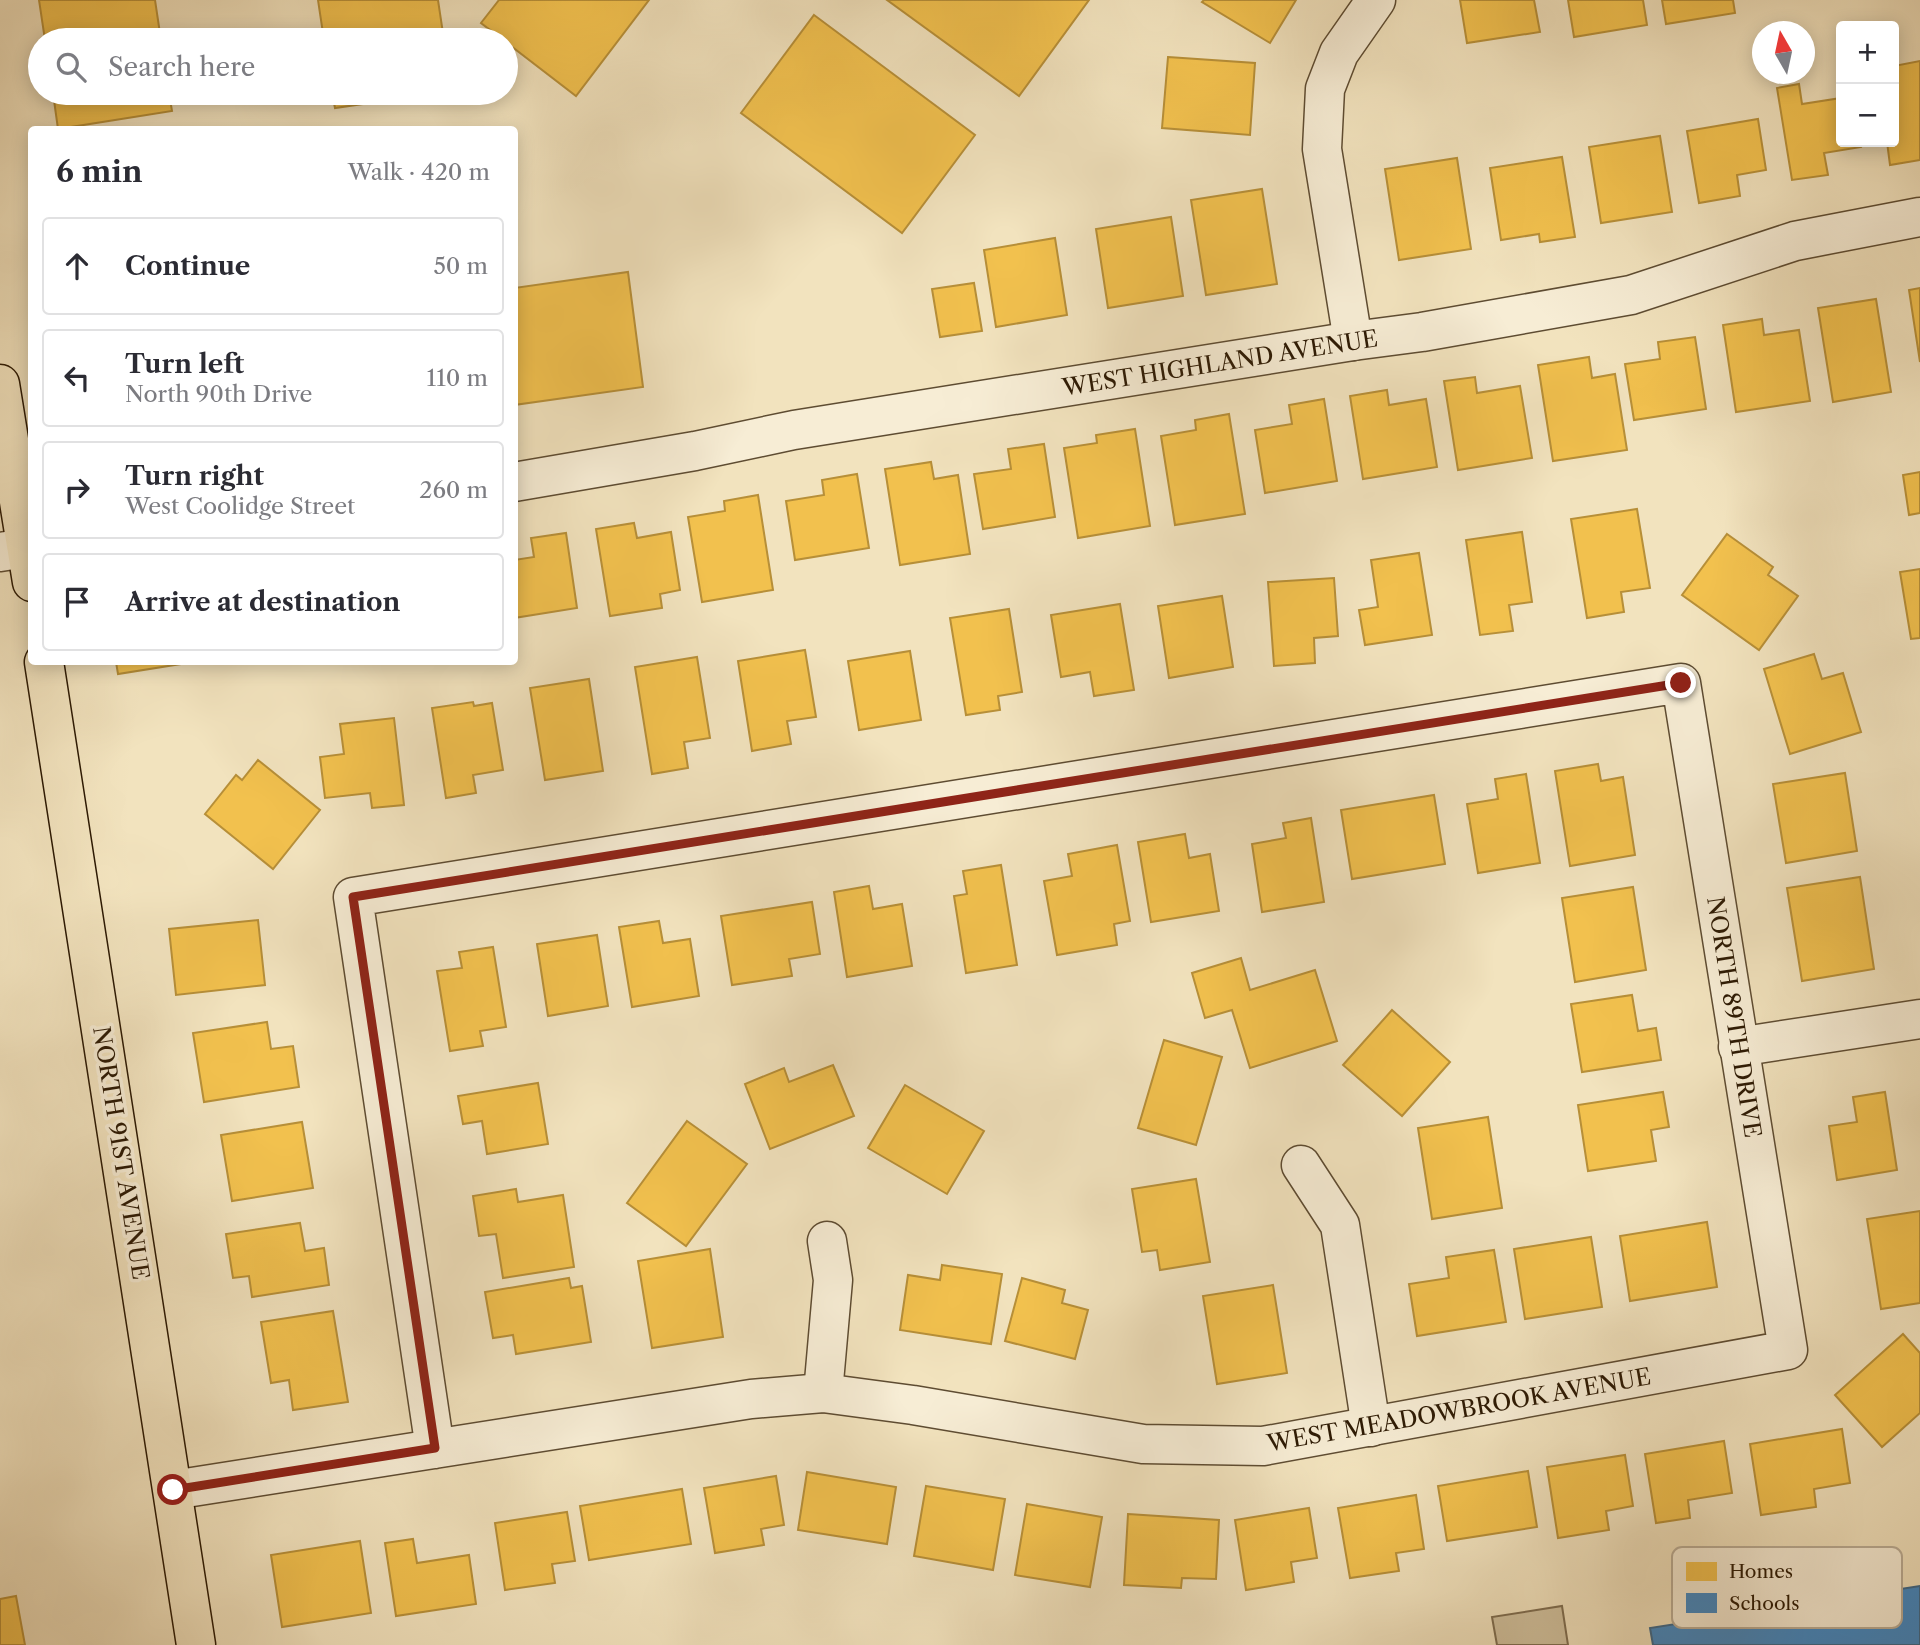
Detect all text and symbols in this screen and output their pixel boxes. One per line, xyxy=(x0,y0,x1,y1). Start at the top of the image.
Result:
north arrow xyxy=(1752,21,1815,84)
map controls xyxy=(1836,21,1899,147)
button: + xyxy=(1836,21,1899,84)
search box xyxy=(28,28,518,105)
icon: search xyxy=(52,48,90,86)
text: Search here xyxy=(108,51,255,83)
button: − xyxy=(1836,84,1899,147)
text: 6 min xyxy=(56,153,143,190)
text: Walk · 420 m xyxy=(348,158,490,186)
icon: ahead xyxy=(58,247,96,285)
text: Continue xyxy=(125,250,250,282)
text: 50 m xyxy=(433,252,488,280)
street label: WEST HIGHLAND AVENUE xyxy=(1059,324,1380,402)
text: Turn left xyxy=(125,348,244,380)
icon: left xyxy=(58,359,96,397)
text: 110 m xyxy=(427,364,488,392)
text: North 90th Drive xyxy=(125,380,312,408)
text: Turn right xyxy=(125,460,264,492)
icon: right xyxy=(58,471,96,509)
text: 260 m xyxy=(419,476,488,504)
text: West Coolidge Street xyxy=(125,492,355,520)
icon: arrive xyxy=(58,583,96,621)
text: Arrive at destination xyxy=(125,586,400,618)
route end xyxy=(1665,667,1696,698)
street label: NORTH 89TH DRIVE xyxy=(1701,895,1767,1139)
street label: NORTH 91ST AVENUE xyxy=(87,1024,155,1282)
street label: WEST MEADOWBROOK AVENUE xyxy=(1264,1362,1653,1458)
route start xyxy=(157,1474,188,1505)
legend xyxy=(1672,1547,1902,1628)
text: Homes xyxy=(1729,1560,1793,1583)
text: Schools xyxy=(1729,1592,1799,1615)

